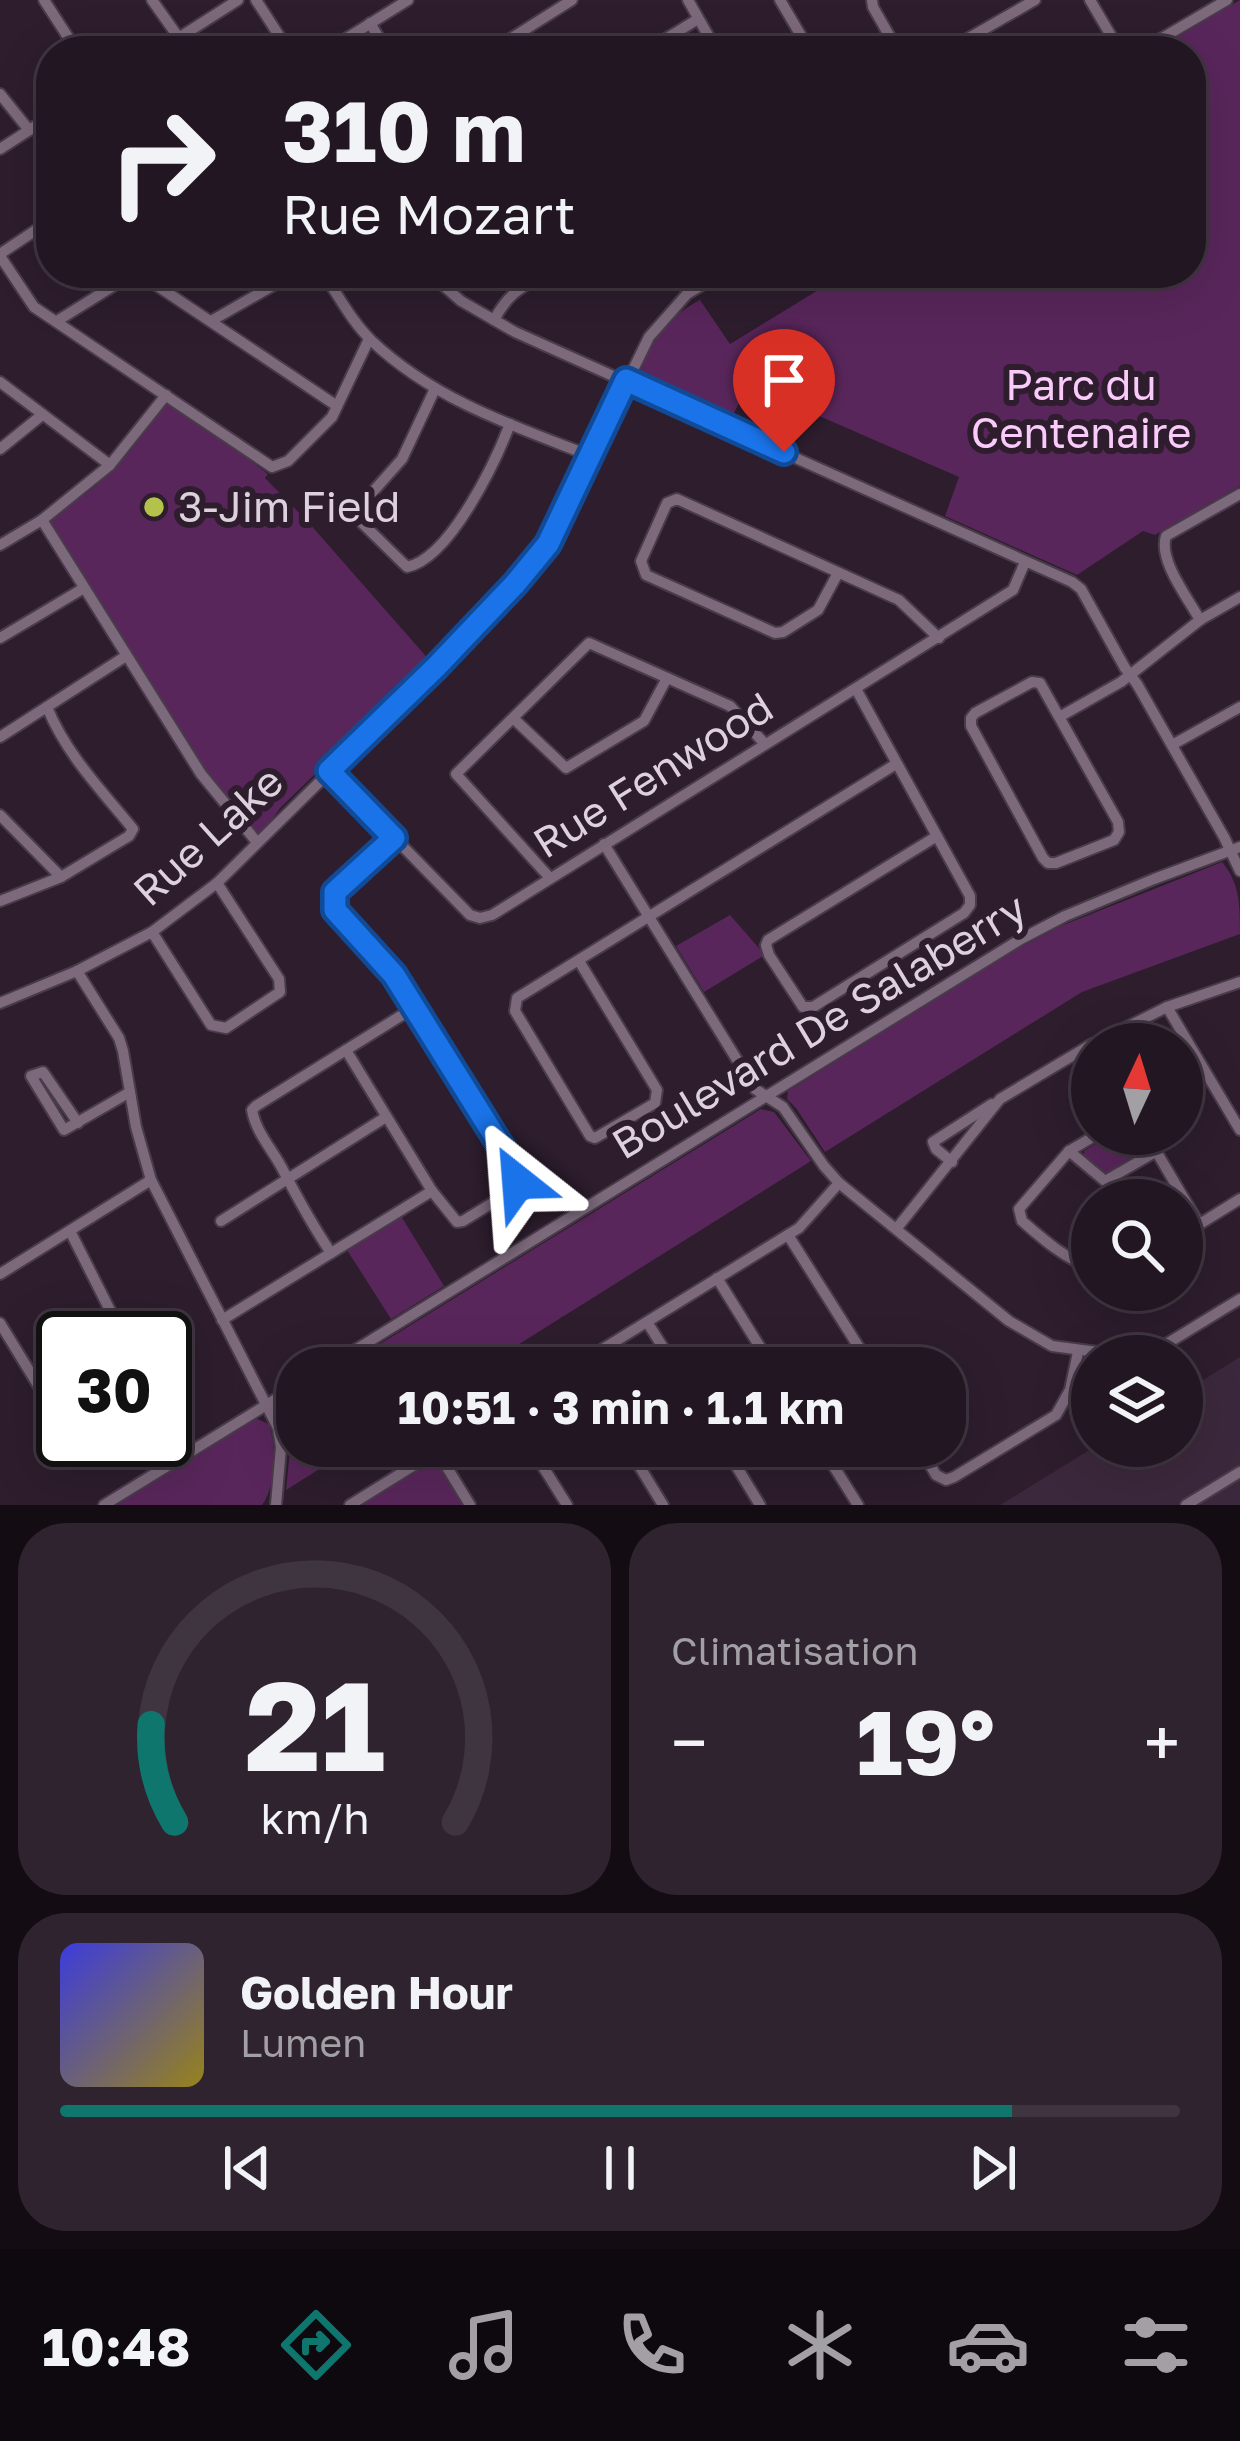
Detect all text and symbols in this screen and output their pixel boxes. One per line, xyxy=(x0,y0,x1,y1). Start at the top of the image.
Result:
text: 310 m xyxy=(282,80,526,180)
icon: right xyxy=(84,84,240,240)
text: Rue Mozart xyxy=(282,181,576,246)
pin xyxy=(733,329,835,452)
icon: arrive xyxy=(751,347,817,413)
park label: Parc du Centenaire xyxy=(971,359,1191,457)
place label: 3-Jim Field xyxy=(178,481,400,531)
marker: 3-Jim Field xyxy=(141,494,167,520)
street label: Rue Fenwood xyxy=(524,681,781,867)
street label: Rue Lake xyxy=(122,755,292,915)
street label: Boulevard De Salaberry xyxy=(603,882,1034,1168)
north arrow xyxy=(1071,1023,1203,1155)
map controls xyxy=(1071,1023,1203,1467)
position arrow xyxy=(455,1119,581,1245)
button: search xyxy=(1071,1179,1203,1311)
speed limit sign: 30 xyxy=(36,1311,192,1467)
button: layers xyxy=(1071,1335,1203,1467)
text: 10:51 · 3 min · 1.1 km xyxy=(398,1380,844,1434)
text: Climatisation xyxy=(671,1627,918,1674)
text: 21 xyxy=(244,1649,385,1798)
text: 19° xyxy=(856,1687,995,1795)
text: − xyxy=(671,1702,707,1782)
text: + xyxy=(1144,1702,1180,1782)
text: km/h xyxy=(260,1792,369,1843)
text: Golden Hour xyxy=(240,1965,513,2019)
text: Lumen xyxy=(240,2019,366,2066)
icon: previous xyxy=(214,2135,280,2201)
icon: pause xyxy=(587,2135,653,2201)
icon: next xyxy=(960,2135,1026,2201)
icon: directions xyxy=(274,2303,358,2387)
icon: music xyxy=(442,2303,526,2387)
icon: phone xyxy=(610,2303,694,2387)
icon: climate xyxy=(778,2303,862,2387)
icon: car xyxy=(946,2303,1030,2387)
icon: filters xyxy=(1114,2303,1198,2387)
text: 10:48 xyxy=(42,2313,190,2378)

